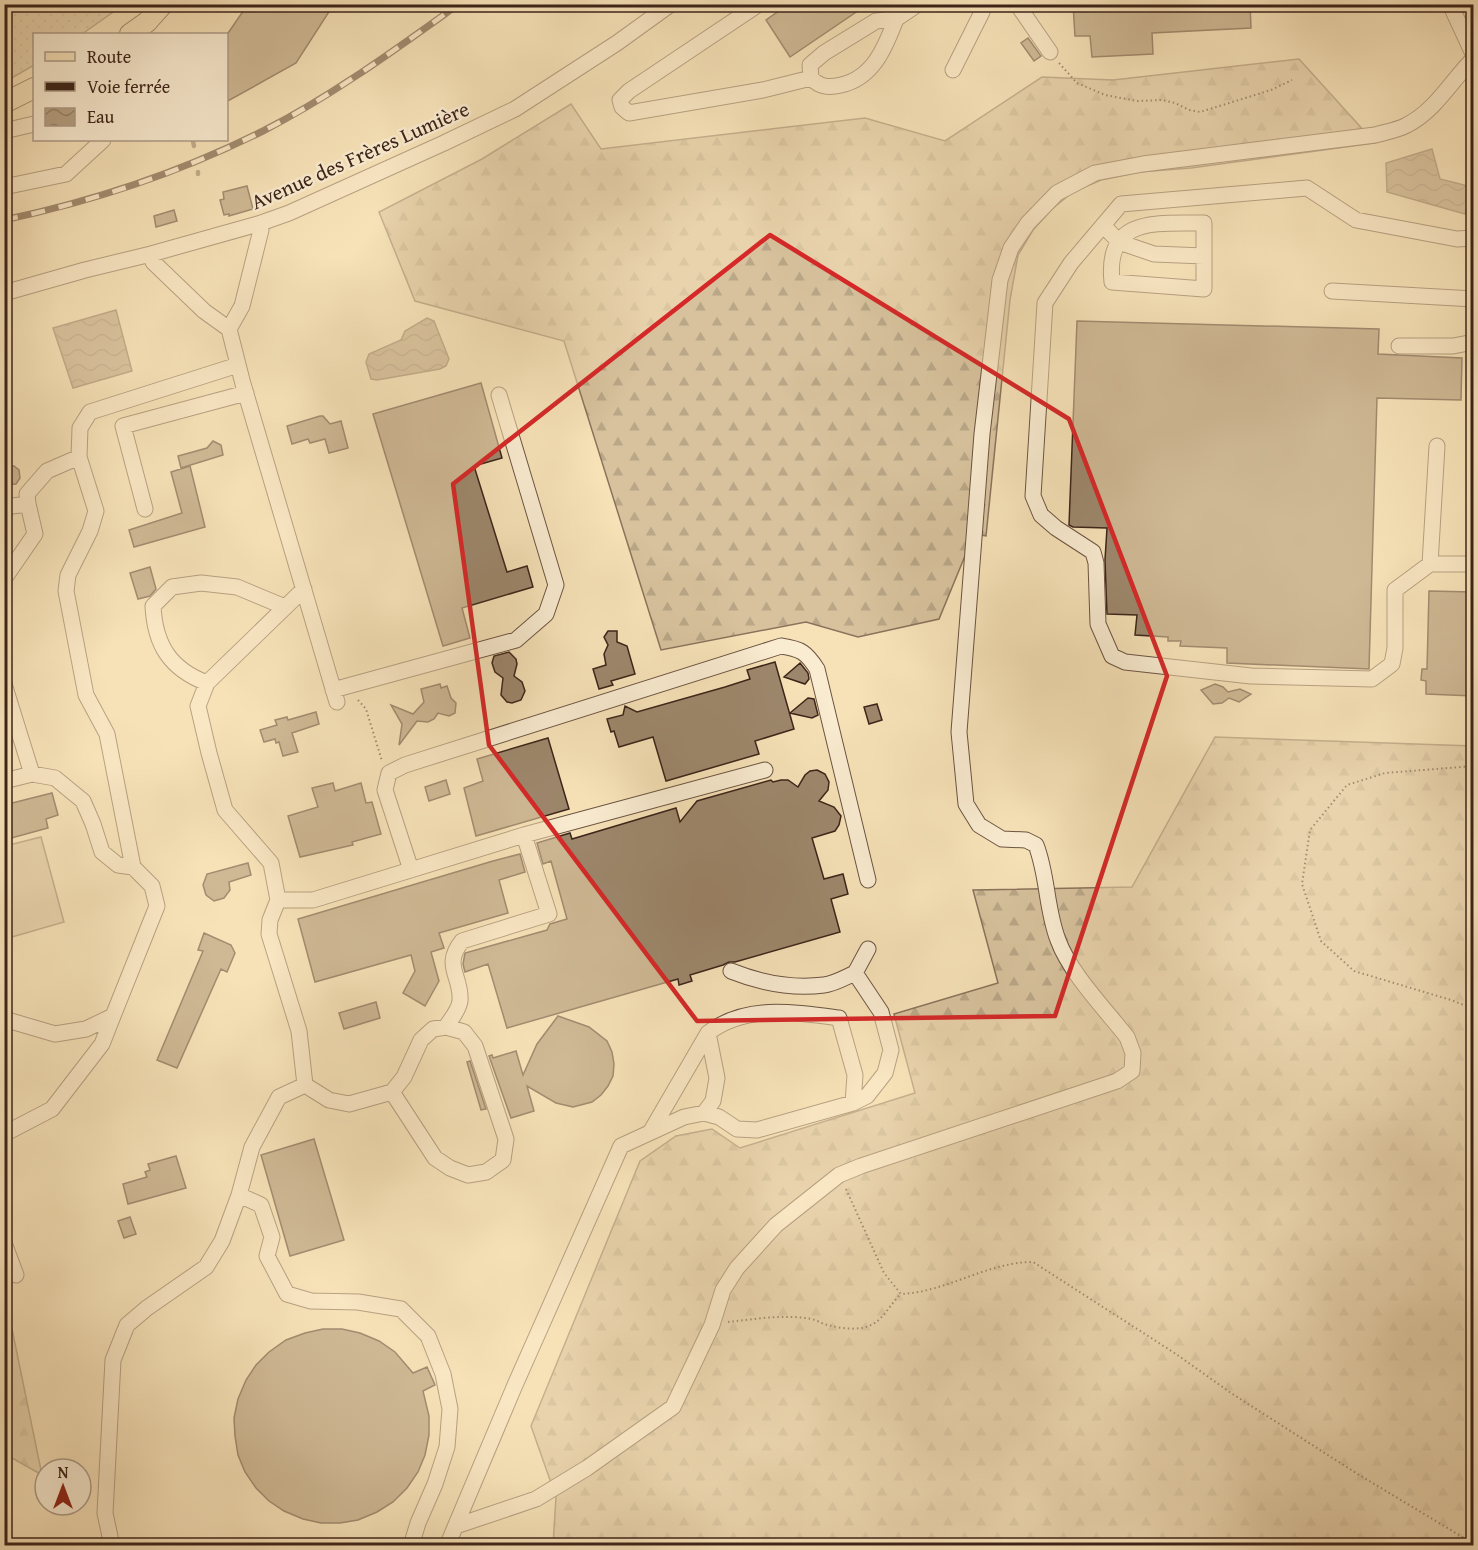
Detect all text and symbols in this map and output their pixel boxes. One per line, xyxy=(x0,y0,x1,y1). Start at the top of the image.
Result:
legend xyxy=(33,33,228,141)
text: Route xyxy=(87,43,131,70)
text: Voie ferrée xyxy=(87,73,170,100)
street label: Avenue des Frères Lumière xyxy=(246,93,474,217)
text: Eau xyxy=(87,103,115,130)
north arrow xyxy=(33,1457,93,1517)
text: N xyxy=(58,1460,69,1484)

